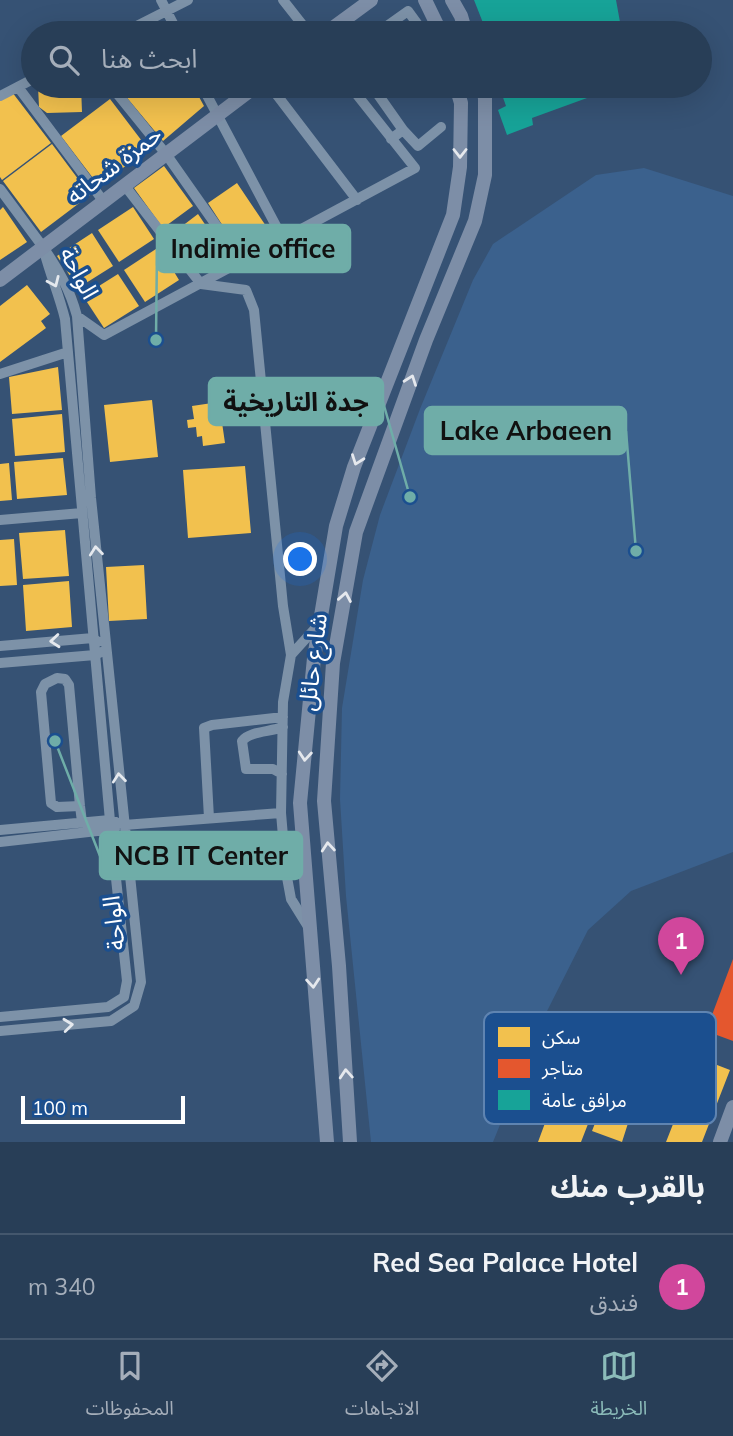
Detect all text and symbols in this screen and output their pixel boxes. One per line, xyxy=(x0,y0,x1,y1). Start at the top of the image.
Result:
search box xyxy=(21,21,712,98)
icon: search xyxy=(45,41,83,79)
text: ابحث هنا xyxy=(101,42,197,75)
street label: حمزة شحاته xyxy=(59,118,167,210)
one-way arrow xyxy=(452,149,468,159)
callout: Indimie office xyxy=(157,225,350,272)
text: Indimie office xyxy=(170,232,336,265)
street label: الواحة xyxy=(54,241,106,304)
one-way arrow xyxy=(46,275,60,287)
one-way arrow xyxy=(403,374,417,386)
callout: جدة التاريخية xyxy=(209,378,383,425)
text: جدة التاريخية xyxy=(223,385,369,418)
callout: Lake Arbaeen xyxy=(425,407,626,454)
text: Lake Arbaeen xyxy=(440,414,612,447)
one-way arrow xyxy=(351,454,365,466)
your location xyxy=(283,542,317,576)
one-way arrow xyxy=(89,546,104,557)
one-way arrow xyxy=(337,591,352,603)
street label: شارع حائل xyxy=(291,611,336,713)
one-way arrow xyxy=(49,633,60,648)
one-way arrow xyxy=(298,750,313,761)
one-way arrow xyxy=(112,772,127,784)
callout: NCB IT Center xyxy=(100,832,302,879)
text: NCB IT Center xyxy=(114,839,289,872)
one-way arrow xyxy=(321,841,336,852)
street label: الواحة xyxy=(95,894,131,952)
pin: 1 xyxy=(658,917,704,975)
one-way arrow xyxy=(305,977,320,988)
legend xyxy=(484,1012,716,1124)
one-way arrow xyxy=(63,1018,74,1033)
text: سكن xyxy=(542,1025,580,1049)
text: متاجر xyxy=(541,1056,583,1080)
one-way arrow xyxy=(339,1068,354,1079)
text: مرافق عامة xyxy=(542,1088,627,1112)
scale bar xyxy=(21,1093,186,1125)
text: 100 m xyxy=(32,1096,88,1120)
text: بالقرب منك xyxy=(551,1167,705,1205)
text: Red Sea Palace Hotel xyxy=(372,1246,638,1279)
text: 340 m xyxy=(28,1272,96,1301)
text: 1 xyxy=(675,1272,689,1301)
text: فندق xyxy=(590,1288,638,1317)
tab: المحفوظات xyxy=(86,1347,174,1429)
tab: الاتجاهات xyxy=(345,1347,419,1429)
tab: الخريطة xyxy=(590,1347,647,1429)

